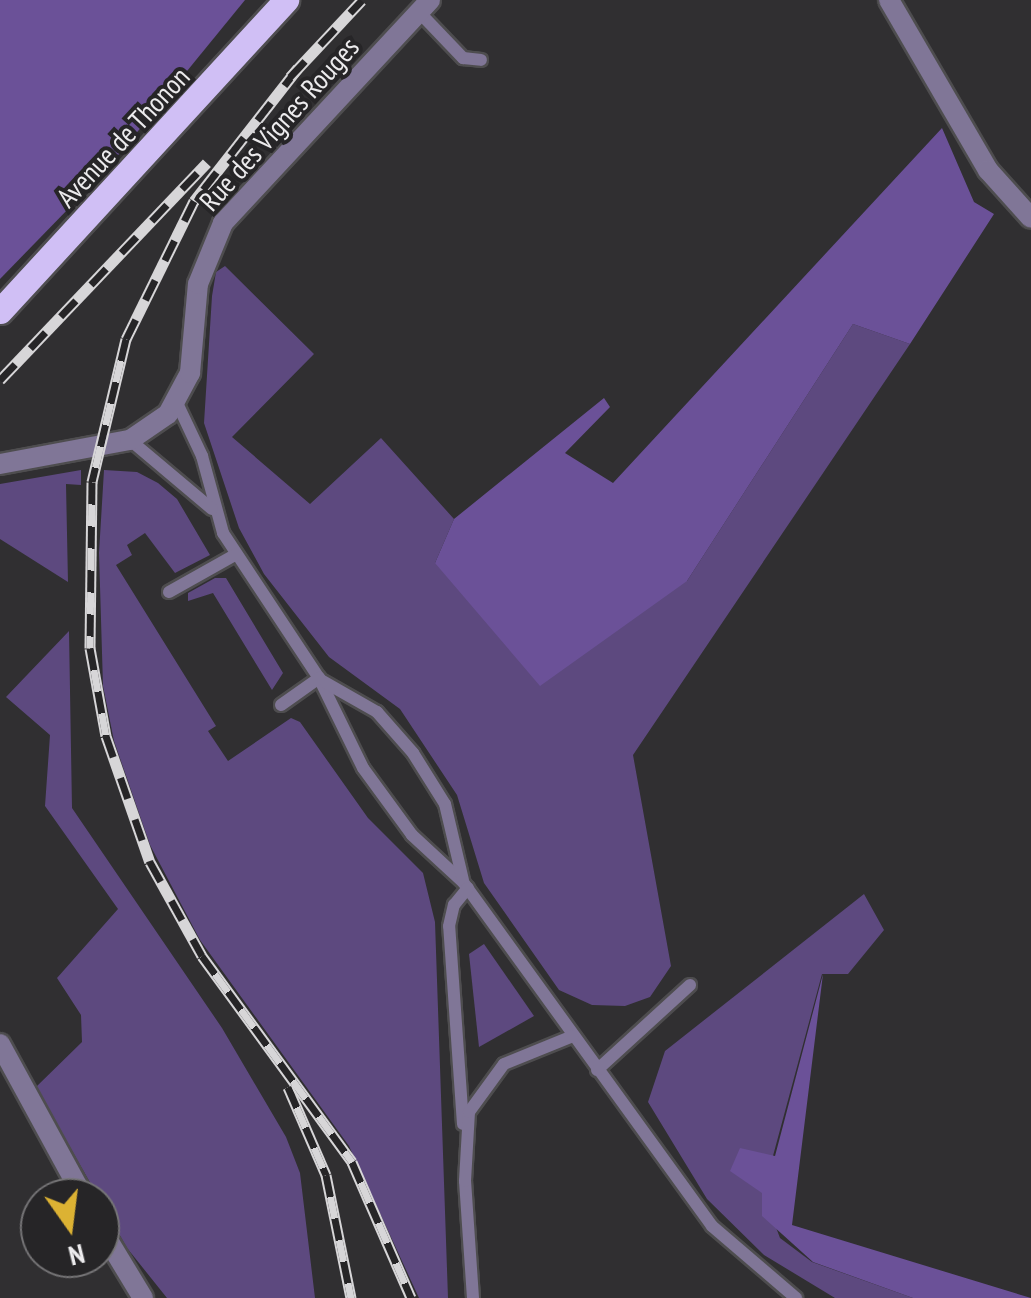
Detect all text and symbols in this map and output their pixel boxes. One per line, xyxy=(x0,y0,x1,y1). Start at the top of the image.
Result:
street label: Rue des Vignes Rouges xyxy=(192,30,366,218)
street label: Avenue de Thonon xyxy=(49,60,197,214)
north arrow xyxy=(20,1178,120,1278)
text: N xyxy=(65,1236,89,1275)

